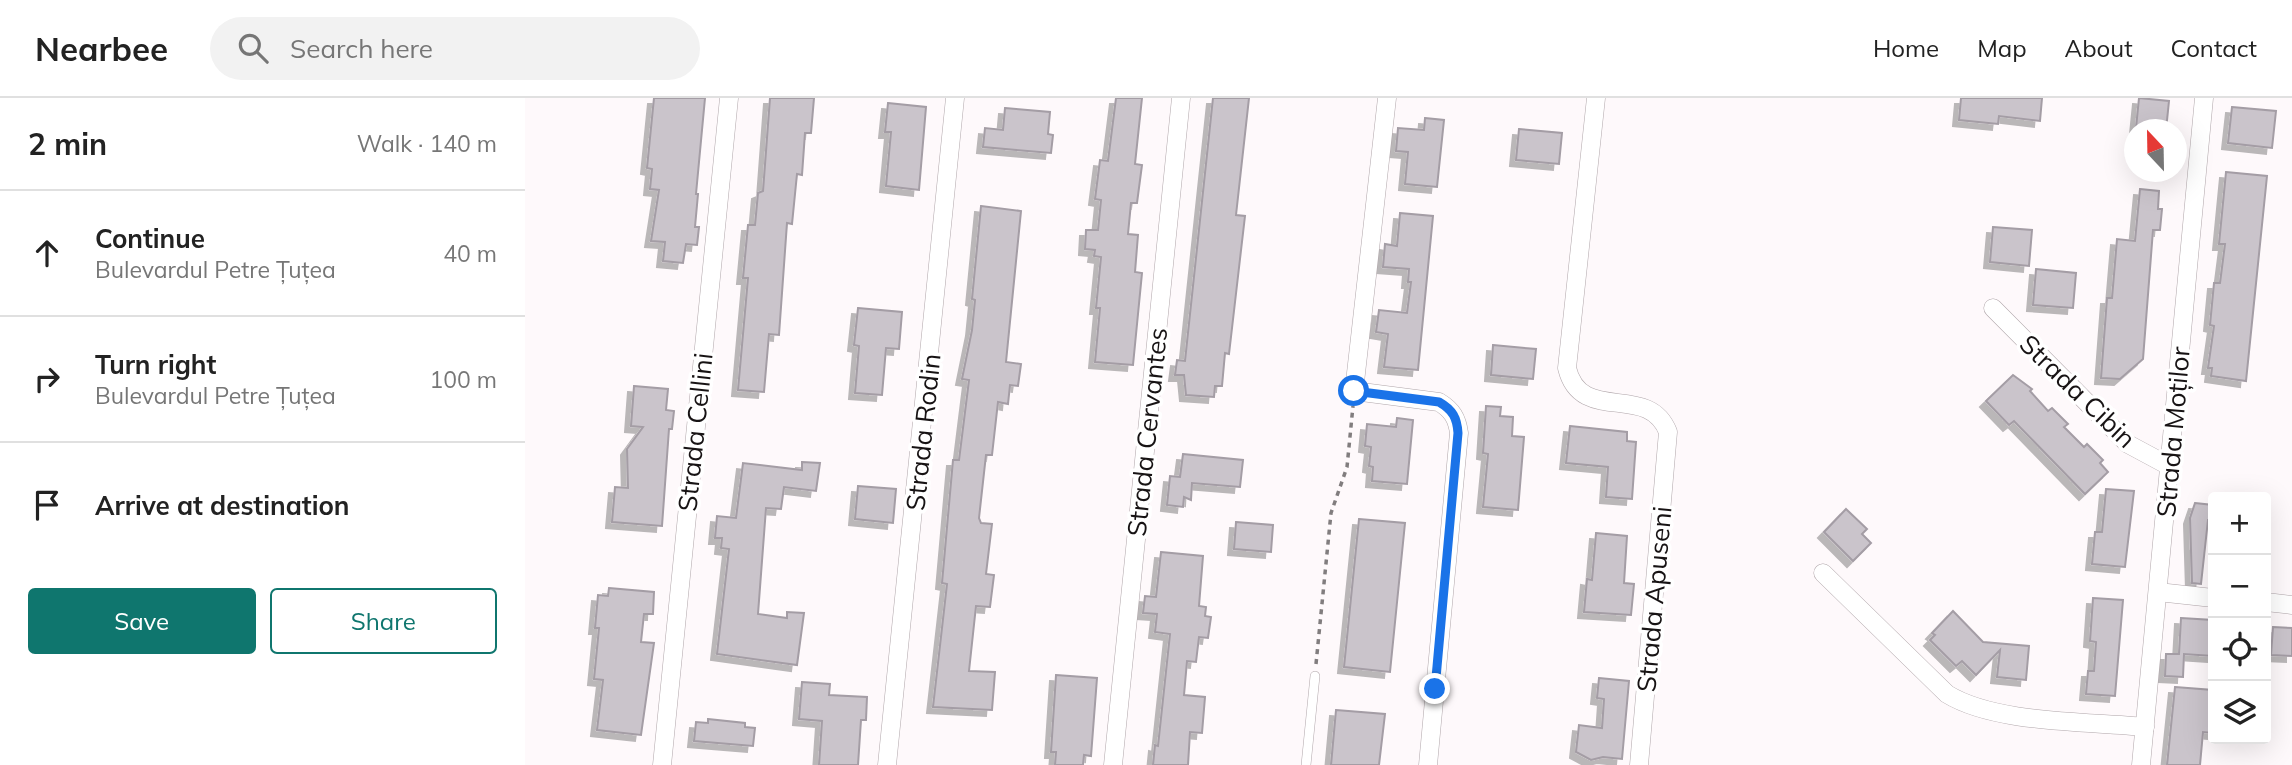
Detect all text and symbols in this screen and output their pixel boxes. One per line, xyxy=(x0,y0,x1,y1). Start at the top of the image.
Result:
search box xyxy=(210,17,700,80)
text: Nearbee xyxy=(35,28,168,69)
icon: search xyxy=(234,29,272,67)
text: Search here xyxy=(290,32,433,65)
text: Home xyxy=(1873,33,1939,63)
text: Map xyxy=(1977,33,2027,63)
text: About xyxy=(2065,33,2133,63)
text: Contact xyxy=(2171,33,2257,63)
north arrow xyxy=(2124,119,2187,182)
text: 2 min xyxy=(28,125,107,163)
text: Walk · 140 m xyxy=(357,129,497,158)
text: Continue xyxy=(95,222,205,255)
icon: ahead xyxy=(28,234,66,272)
text: 40 m xyxy=(443,239,497,268)
text: Bulevardul Petre Țuțea xyxy=(95,255,336,284)
street label: Strada Cervantes xyxy=(1120,326,1174,538)
street label: Strada Cibin xyxy=(2013,327,2143,455)
street label: Strada Moților xyxy=(2149,345,2197,519)
text: Turn right xyxy=(95,348,216,381)
street label: Strada Cellini xyxy=(670,351,720,513)
street label: Strada Rodin xyxy=(898,352,948,512)
icon: right xyxy=(28,360,66,398)
text: 100 m xyxy=(429,365,497,394)
route start xyxy=(1338,375,1369,406)
text: Bulevardul Petre Țuțea xyxy=(95,381,336,410)
icon: arrive xyxy=(28,486,66,524)
text: Arrive at destination xyxy=(95,489,350,522)
map controls xyxy=(2208,492,2271,744)
button: + xyxy=(2208,492,2271,555)
street label: Strada Apuseni xyxy=(1629,505,1679,693)
button: − xyxy=(2208,555,2271,618)
button: Save xyxy=(28,588,256,654)
button: Share xyxy=(270,588,497,654)
button: locate xyxy=(2208,618,2271,681)
route end xyxy=(1419,673,1450,704)
button: layers xyxy=(2208,681,2271,744)

